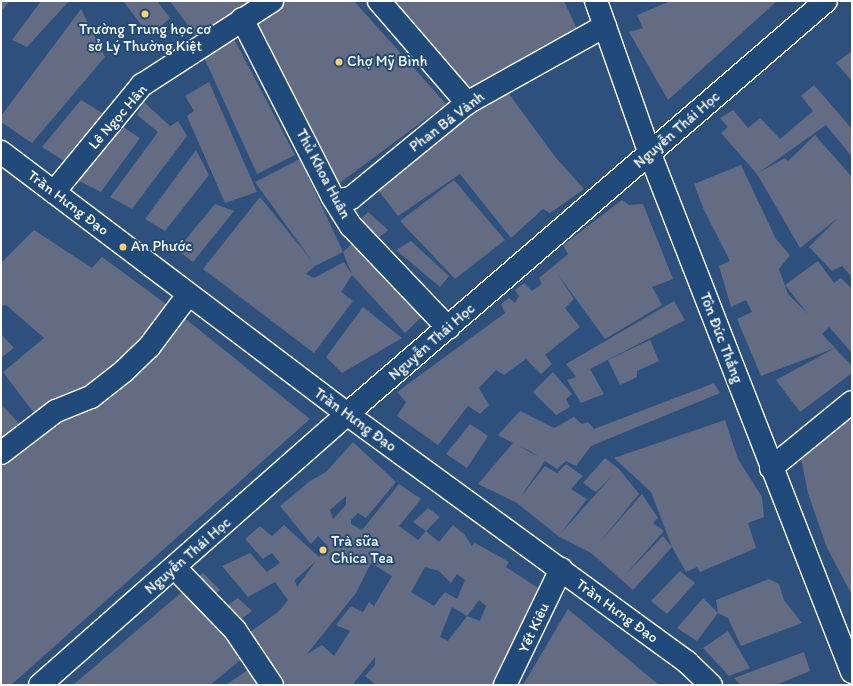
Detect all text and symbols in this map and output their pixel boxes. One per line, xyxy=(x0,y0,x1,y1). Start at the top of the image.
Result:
marker: Trường Trung học cơ sở Lý Thường Kiệt xyxy=(140,9,150,19)
place label: Trường Trung học cơ sở Lý Thường Kiệt xyxy=(80,20,210,55)
place label: Chợ Mỹ Bình xyxy=(347,53,428,71)
marker: Chợ Mỹ Bình xyxy=(334,57,344,67)
street label: Lê Ngọc Hân xyxy=(85,81,151,153)
street label: Phan Bá Vành xyxy=(406,88,488,156)
street label: Nguyễn Thái Học xyxy=(630,88,724,172)
street label: Thủ Khoa Huân xyxy=(292,126,354,222)
street label: Trần Hưng Đạo xyxy=(24,167,112,239)
place label: An Phước xyxy=(131,238,193,256)
marker: An Phước xyxy=(118,242,128,252)
street label: Tôn Đức Thắng xyxy=(695,290,747,386)
street label: Nguyễn Thái Học xyxy=(385,300,479,384)
street label: Trần Hưng Đạo xyxy=(310,384,400,456)
street label: Nguyễn Thái Học xyxy=(141,514,235,598)
place label: Trà sữa Chica Tea xyxy=(331,532,392,567)
marker: Trà sữa Chica Tea xyxy=(318,545,328,555)
street label: Trần Hưng Đạo xyxy=(572,575,662,647)
street label: Yết Kiêu xyxy=(515,600,553,656)

